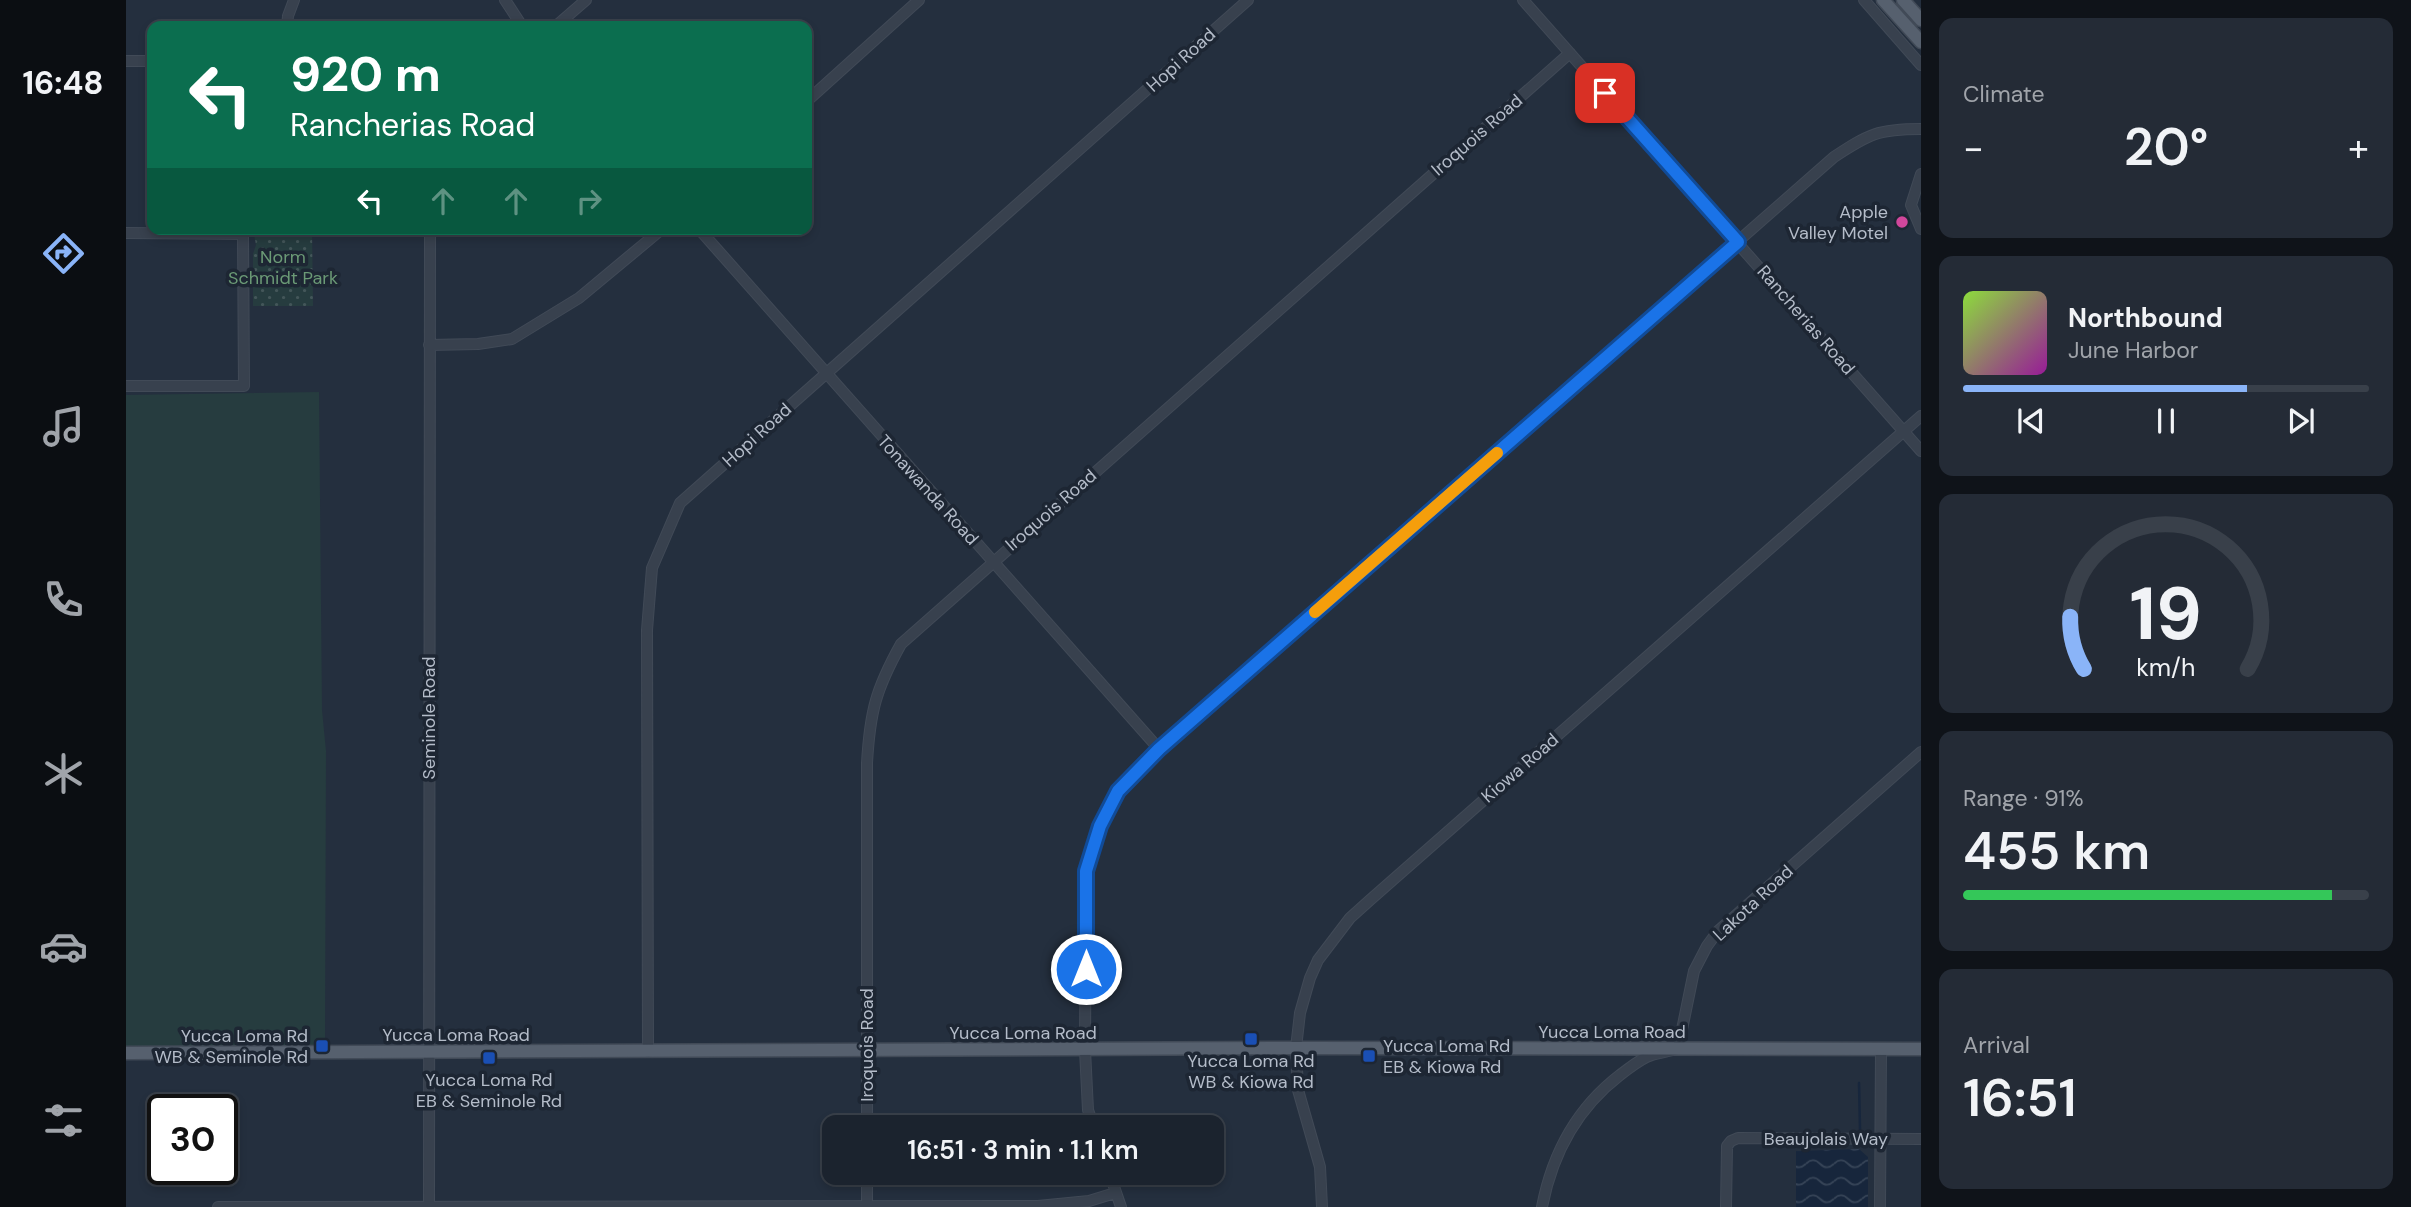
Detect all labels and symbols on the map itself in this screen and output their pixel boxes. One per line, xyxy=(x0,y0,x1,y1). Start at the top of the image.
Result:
street label: Hopi Road xyxy=(1141,23,1221,97)
pin xyxy=(1575,63,1635,123)
street label: Iroquois Road xyxy=(1426,89,1528,181)
place label: Apple Valley Motel xyxy=(1788,200,1888,245)
marker: Apple Valley Motel xyxy=(1894,214,1910,230)
park label: Norm Schmidt Park xyxy=(228,245,338,290)
street label: Rancherias Road xyxy=(1752,260,1860,380)
street label: Hopi Road xyxy=(717,398,797,472)
street label: Tonawanda Road xyxy=(872,430,984,550)
street label: Iroquois Road xyxy=(1000,464,1102,556)
street label: Seminole Road xyxy=(417,657,441,779)
street label: Kiowa Road xyxy=(1476,728,1564,808)
street label: Lakota Road xyxy=(1708,860,1798,946)
position arrow xyxy=(1049,932,1123,1006)
street label: Iroquois Road xyxy=(855,988,879,1102)
street label: Yucca Loma Road xyxy=(1538,1020,1686,1044)
street label: Yucca Loma Road xyxy=(949,1021,1097,1045)
street label: Yucca Loma Road xyxy=(382,1023,530,1047)
place label: Yucca Loma Rd WB & Seminole Rd xyxy=(154,1024,308,1069)
marker: Yucca Loma Rd WB & Kiowa Rd xyxy=(1243,1031,1259,1047)
place label: Yucca Loma Rd EB & Kiowa Rd xyxy=(1383,1034,1510,1079)
marker: Yucca Loma Rd WB & Seminole Rd xyxy=(314,1038,330,1054)
marker: Yucca Loma Rd EB & Kiowa Rd xyxy=(1361,1048,1377,1064)
place label: Yucca Loma Rd WB & Kiowa Rd xyxy=(1187,1049,1315,1094)
marker: Yucca Loma Rd EB & Seminole Rd xyxy=(481,1050,497,1066)
place label: Yucca Loma Rd EB & Seminole Rd xyxy=(416,1068,562,1113)
speed limit sign: 30 xyxy=(147,1094,238,1185)
street label: Beaujolais Way xyxy=(1764,1127,1888,1151)

